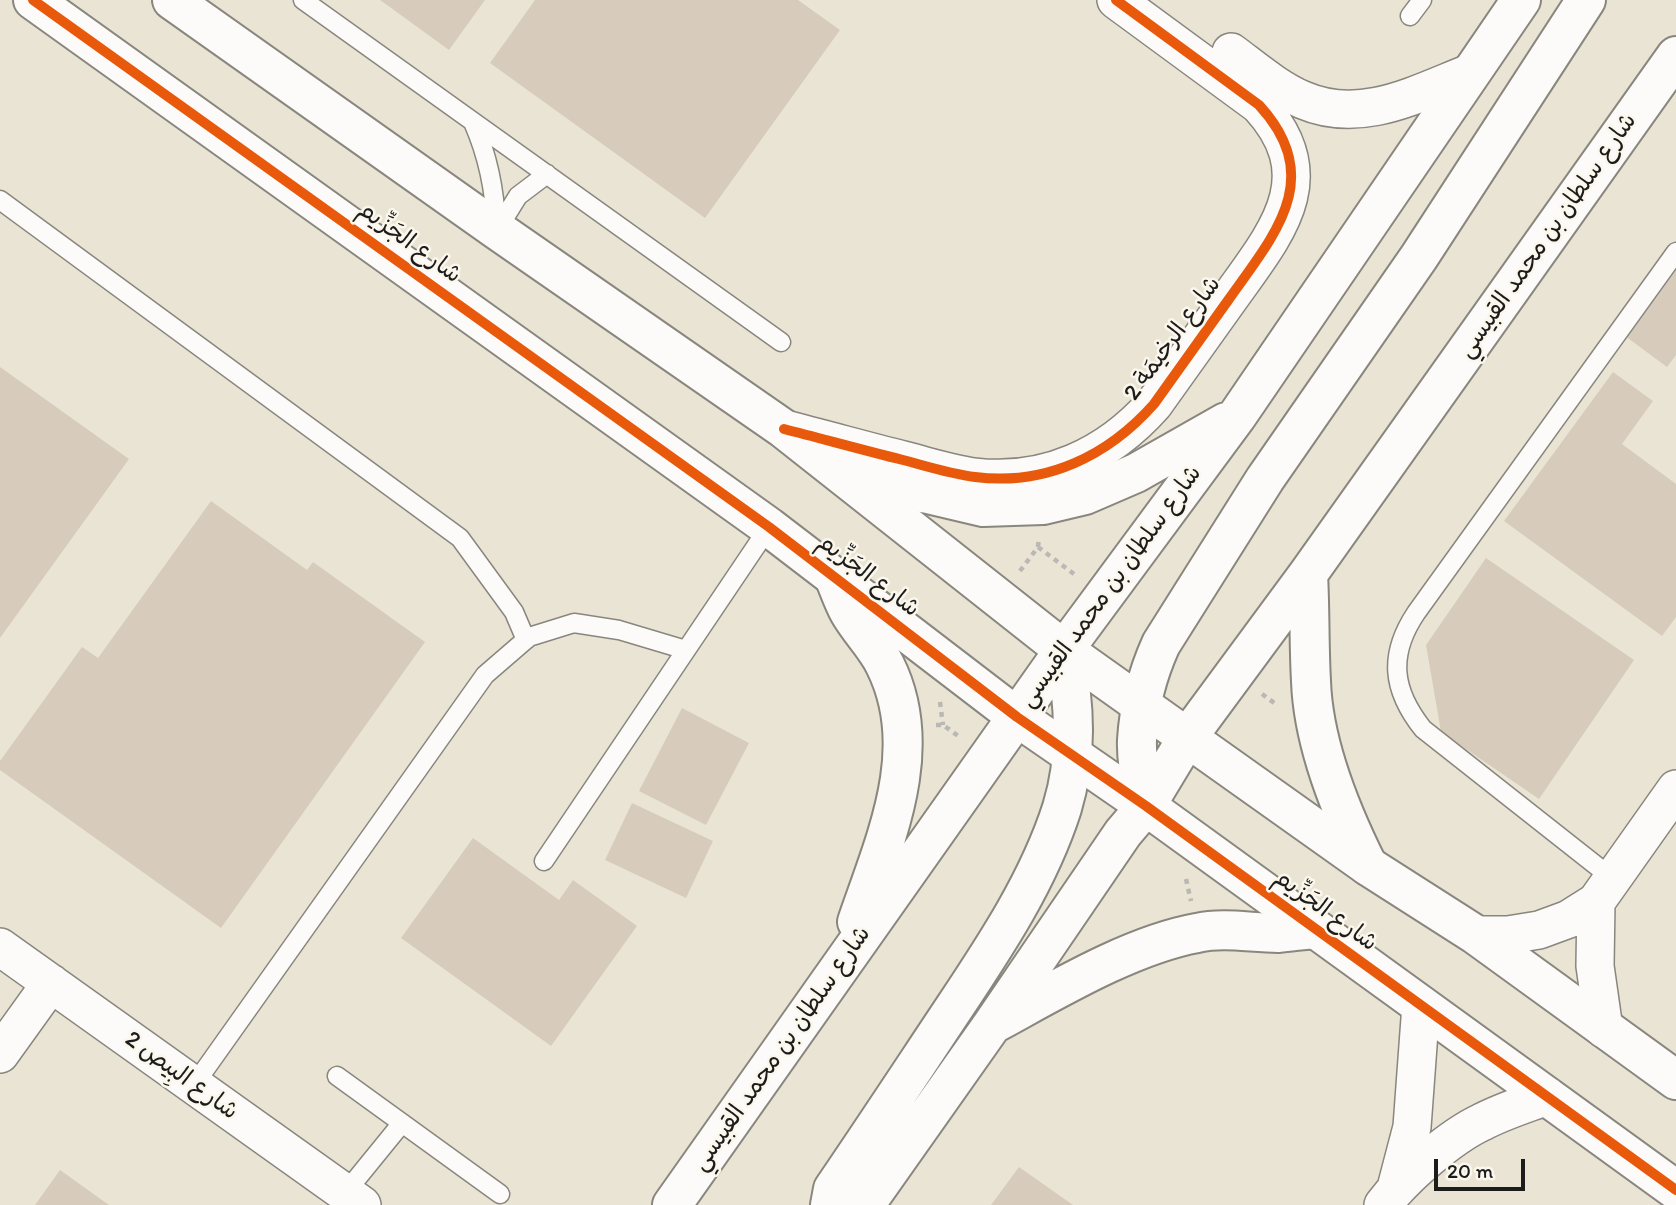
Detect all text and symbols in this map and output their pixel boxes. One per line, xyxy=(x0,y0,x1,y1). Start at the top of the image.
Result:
street label: شارع سلطان بن محمد القبيسي xyxy=(1452,108,1644,364)
street label: شارع الجَزِّيم xyxy=(352,196,466,290)
street label: شارع الرخيمَة 2 xyxy=(1118,271,1228,407)
street label: شارع سلطان بن محمد القبيسي xyxy=(1013,460,1209,714)
street label: شارع الجَزِّيم xyxy=(811,528,925,624)
street label: شارع الجَزِّيم xyxy=(1268,864,1382,958)
street label: شارع سلطان بن محمد القبيسي xyxy=(686,921,878,1177)
street label: شارع البِيص 2 xyxy=(119,1025,243,1127)
scale bar xyxy=(1438,1146,1529,1190)
text: 20 m xyxy=(1447,1158,1493,1183)

